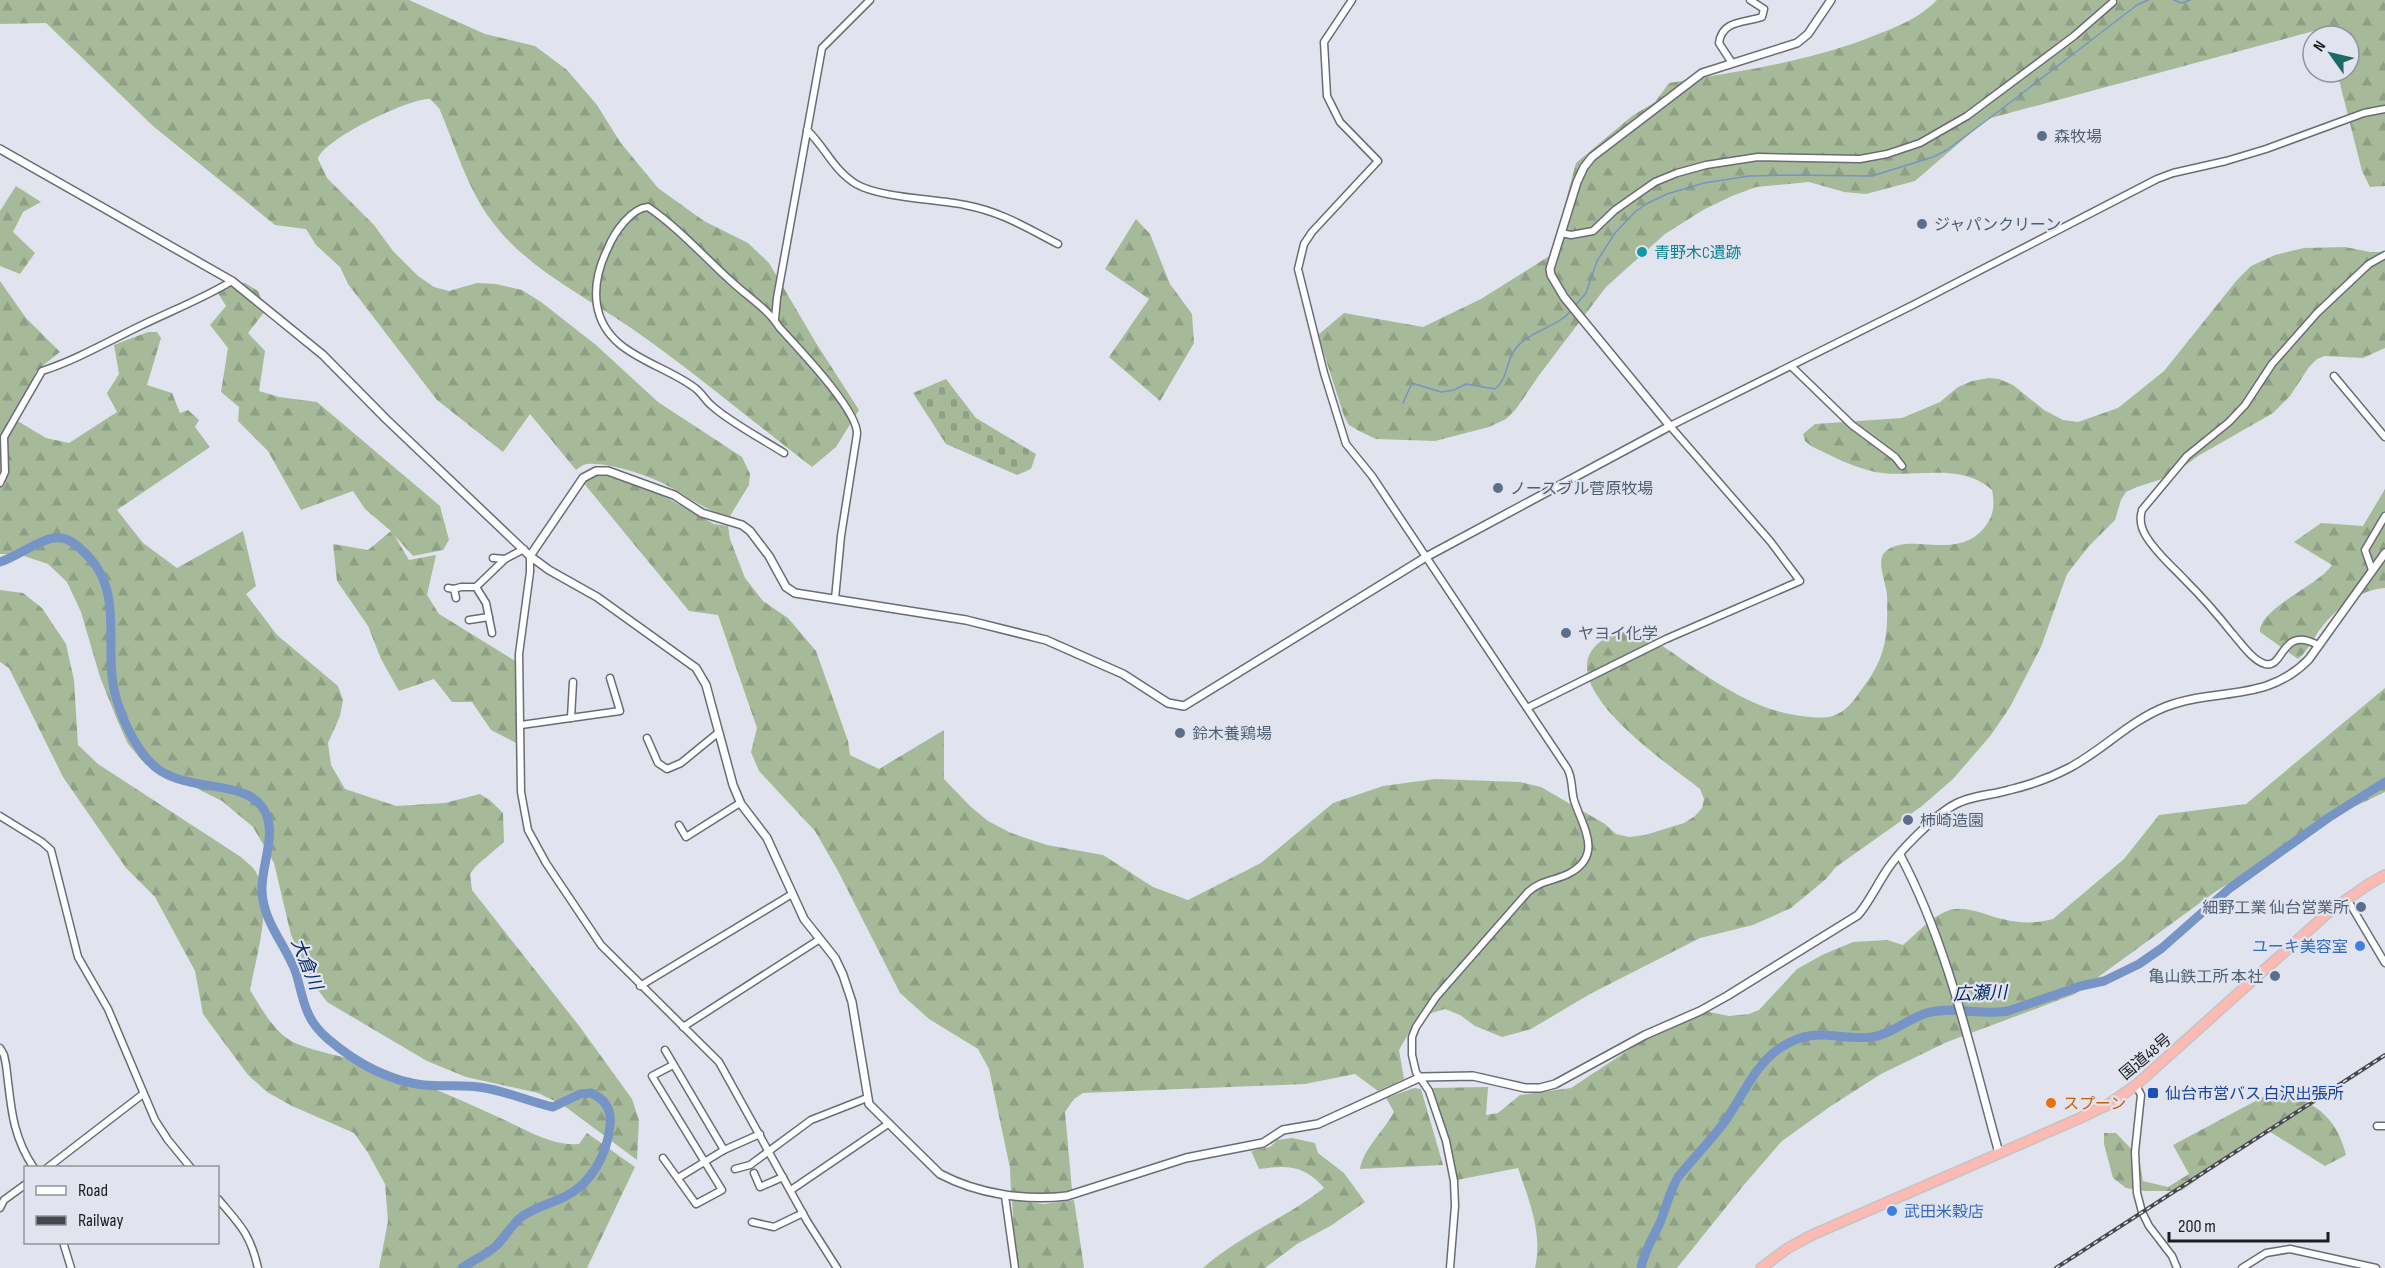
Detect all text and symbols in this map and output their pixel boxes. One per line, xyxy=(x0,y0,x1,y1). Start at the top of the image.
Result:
north arrow xyxy=(2301,24,2361,84)
text: N xyxy=(2310,38,2330,55)
place label: 森牧場 xyxy=(2054,128,2102,147)
marker: 森牧場 xyxy=(2035,129,2049,143)
place label: ジャパンクリーン xyxy=(1934,216,2061,235)
marker: ジャパンクリーン xyxy=(1915,217,1929,231)
place label: 青野木C遺跡 xyxy=(1654,244,1742,263)
marker: 青野木C遺跡 xyxy=(1635,245,1649,259)
place label: ノースブル菅原牧場 xyxy=(1510,480,1653,499)
marker: ノースブル菅原牧場 xyxy=(1491,481,1505,495)
place label: ヤヨイ化学 xyxy=(1578,625,1658,644)
marker: ヤヨイ化学 xyxy=(1559,626,1573,640)
place label: 鈴木養鶏場 xyxy=(1192,725,1272,744)
marker: 鈴木養鶏場 xyxy=(1173,726,1187,740)
place label: 柿崎造園 xyxy=(1920,812,1984,831)
marker: 柿崎造園 xyxy=(1901,813,1915,827)
place label: 細野工業 仙台営業所 xyxy=(2202,899,2349,918)
marker: 細野工業 仙台営業所 xyxy=(2354,900,2368,914)
water label: 大倉川 xyxy=(287,935,327,995)
place label: ユーキ美容室 xyxy=(2252,938,2348,957)
marker: ユーキ美容室 xyxy=(2353,939,2367,953)
place label: 亀山鉄工所 本社 xyxy=(2148,968,2263,987)
marker: 亀山鉄工所 本社 xyxy=(2268,969,2282,983)
water label: 広瀬川 xyxy=(1953,982,2009,1005)
street label: 国道48号 xyxy=(2116,1030,2176,1084)
place label: 仙台市営バス 白沢出張所 xyxy=(2165,1085,2344,1104)
marker: 仙台市営バス 白沢出張所 xyxy=(2146,1086,2160,1100)
place label: スプーン xyxy=(2063,1095,2126,1114)
marker: スプーン xyxy=(2044,1096,2058,1110)
legend xyxy=(24,1166,219,1244)
text: Road xyxy=(78,1180,108,1201)
place label: 武田米穀店 xyxy=(1904,1203,1984,1222)
marker: 武田米穀店 xyxy=(1885,1204,1899,1218)
scale bar xyxy=(2169,1205,2328,1243)
text: Railway xyxy=(78,1210,123,1231)
text: 200 m xyxy=(2178,1216,2216,1237)

